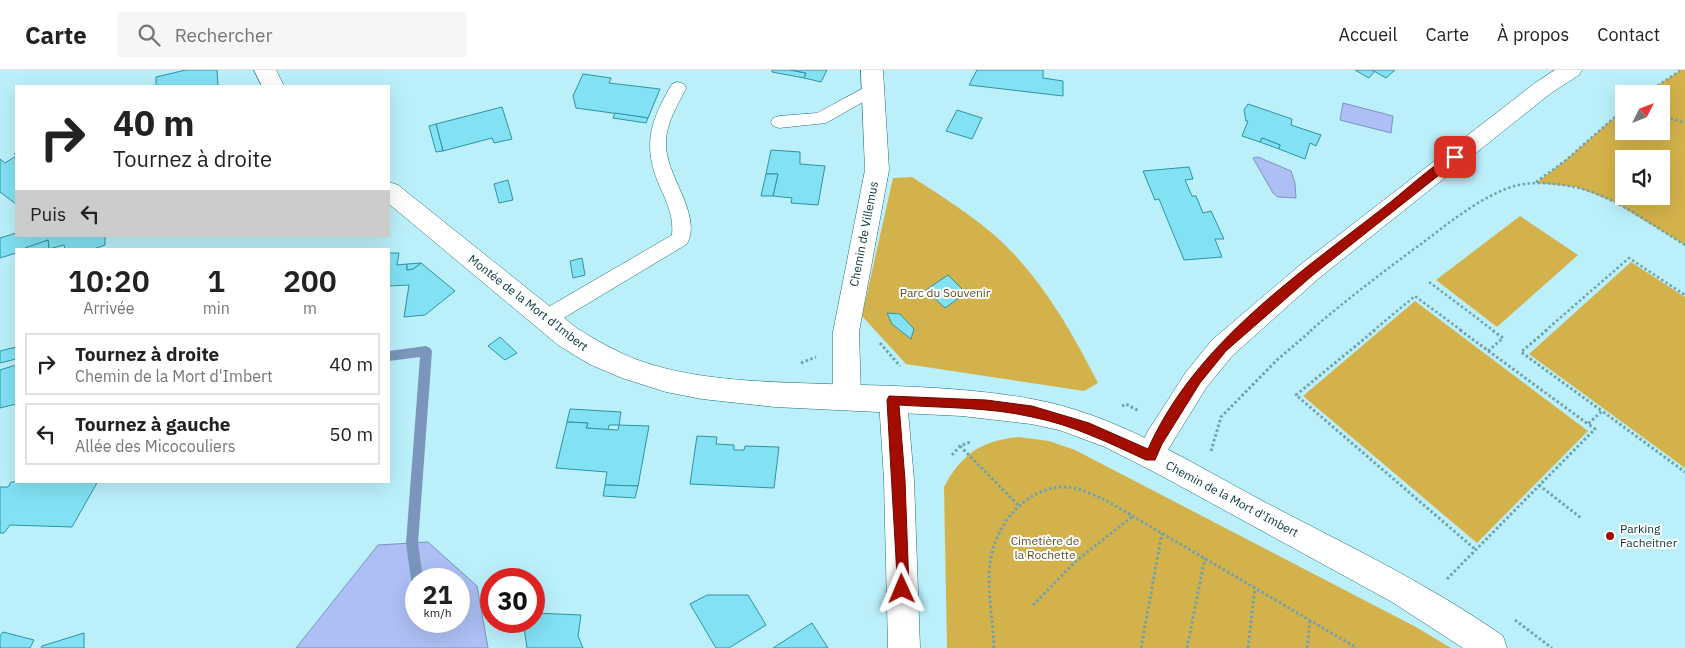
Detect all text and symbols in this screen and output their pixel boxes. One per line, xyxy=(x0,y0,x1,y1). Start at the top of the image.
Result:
search box xyxy=(117,12,467,57)
text: Carte xyxy=(25,19,87,51)
icon: search xyxy=(135,21,163,49)
text: Rechercher xyxy=(175,23,272,47)
text: Accueil xyxy=(1338,23,1397,46)
text: Carte xyxy=(1425,23,1469,46)
text: À propos xyxy=(1497,23,1569,46)
text: Contact xyxy=(1597,23,1660,46)
north arrow xyxy=(1615,85,1670,140)
map controls xyxy=(1615,85,1670,205)
text: 40 m xyxy=(113,100,195,146)
icon: right xyxy=(30,105,95,170)
pin xyxy=(1434,136,1476,178)
icon: arrive xyxy=(1441,143,1469,171)
text: Tournez à droite xyxy=(113,144,272,173)
button: sound xyxy=(1615,150,1670,205)
street label: Chemin de Villemus xyxy=(846,180,881,288)
icon: left xyxy=(76,200,104,228)
text: Puis xyxy=(30,202,66,226)
street label: Montée de la Mort d'Imbert xyxy=(466,251,591,354)
text: 10:20 xyxy=(68,261,150,300)
text: 1 xyxy=(207,261,225,300)
text: 200 xyxy=(283,261,337,300)
park label: Parc du Souvenir xyxy=(900,285,991,300)
text: Arrivée xyxy=(83,298,135,318)
text: min xyxy=(203,298,230,318)
text: m xyxy=(303,298,317,318)
text: Tournez à droite xyxy=(75,342,219,366)
icon: right xyxy=(32,350,60,378)
text: 40 m xyxy=(329,352,373,376)
text: Chemin de la Mort d'Imbert xyxy=(75,366,273,386)
text: Tournez à gauche xyxy=(75,412,231,436)
icon: left xyxy=(32,420,60,448)
text: 50 m xyxy=(329,422,373,446)
text: Allée des Micocouliers xyxy=(75,436,236,456)
street label: Chemin de la Mort d'Imbert xyxy=(1163,457,1301,540)
place label: Parking Facheitner xyxy=(1620,521,1678,550)
marker: Parking Facheitner xyxy=(1604,530,1616,542)
park label: Cimetière de la Rochette xyxy=(1011,533,1080,562)
position arrow xyxy=(875,562,927,614)
speed limit sign: 30 xyxy=(480,568,545,633)
text: 21 xyxy=(422,578,453,611)
text: km/h xyxy=(423,605,452,620)

